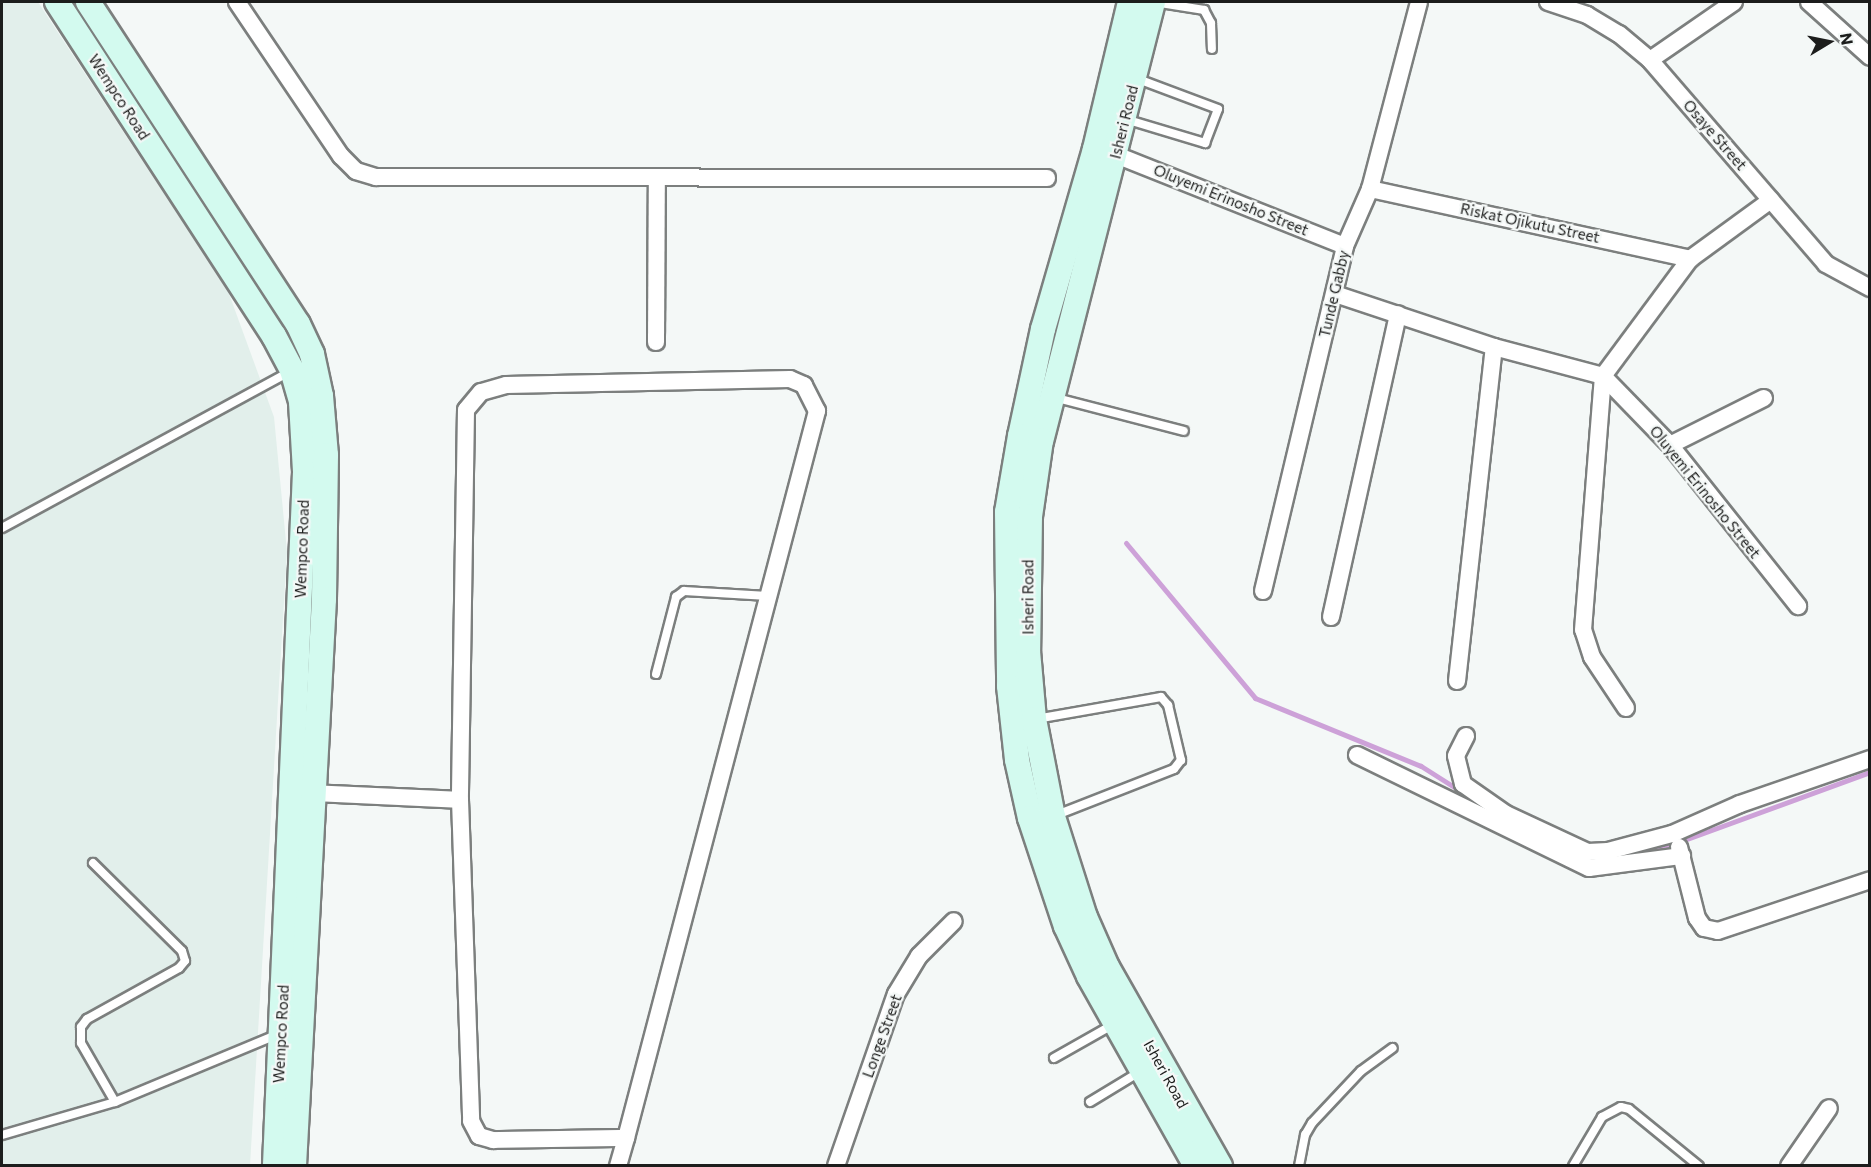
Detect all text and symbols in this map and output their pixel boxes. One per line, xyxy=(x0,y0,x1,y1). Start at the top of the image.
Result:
north arrow xyxy=(1799,12,1859,72)
text: N xyxy=(1837,31,1858,46)
street label: Wempco Road xyxy=(85,51,153,143)
street label: Isheri Road xyxy=(1106,83,1142,161)
street label: Osaye Street xyxy=(1680,96,1750,174)
street label: Oluyemi Erinosho Street xyxy=(1151,161,1311,239)
street label: Riskat Ojikutu Street xyxy=(1459,199,1601,247)
street label: Tunde Gabby xyxy=(1315,249,1353,339)
street label: Oluyemi Erinosho Street xyxy=(1646,422,1764,562)
street label: Wempco Road xyxy=(291,500,313,598)
street label: Isheri Road xyxy=(1019,559,1037,635)
street label: Wempco Road xyxy=(269,984,293,1084)
street label: Longe Street xyxy=(859,992,905,1080)
street label: Isheri Road xyxy=(1140,1037,1192,1111)

